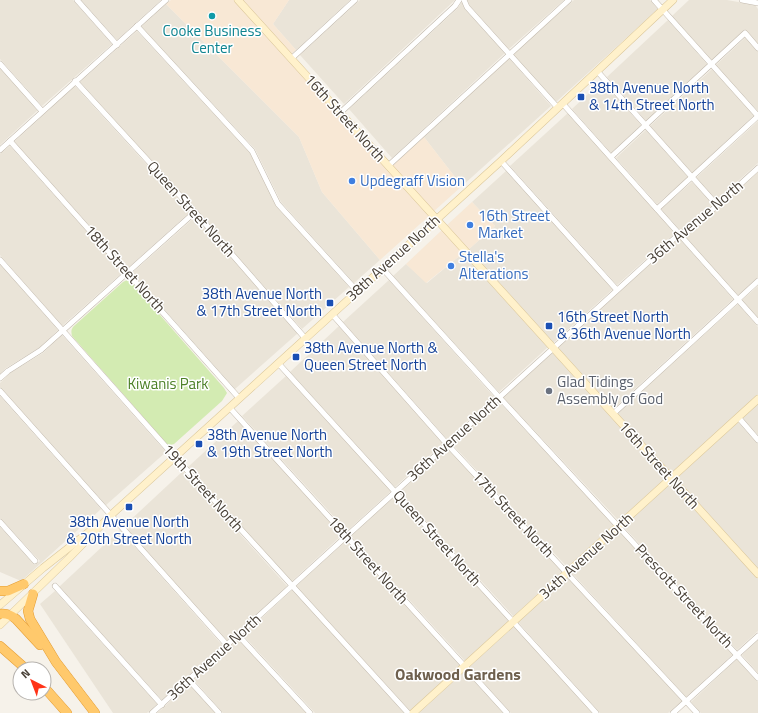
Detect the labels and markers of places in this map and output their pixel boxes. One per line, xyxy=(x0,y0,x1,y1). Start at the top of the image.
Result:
marker: Cooke Business Center xyxy=(207,11,217,21)
place label: Cooke Business Center xyxy=(163,19,261,59)
place label: 38th Avenue North & 14th Street North xyxy=(589,76,715,116)
marker: 38th Avenue North & 14th Street North xyxy=(576,92,586,102)
place label: Updegraff Vision xyxy=(360,169,465,192)
marker: Updegraff Vision xyxy=(347,176,357,186)
place label: 16th Street Market xyxy=(478,204,551,244)
marker: 16th Street Market xyxy=(465,220,475,230)
place label: Stella's Alterations xyxy=(459,245,528,285)
marker: Stella's Alterations xyxy=(446,261,456,271)
place label: 38th Avenue North & 17th Street North xyxy=(196,282,322,322)
marker: 38th Avenue North & 17th Street North xyxy=(325,298,335,308)
place label: 16th Street North & 36th Avenue North xyxy=(557,305,691,345)
marker: 16th Street North & 36th Avenue North xyxy=(544,321,554,331)
place label: 38th Avenue North & Queen Street North xyxy=(304,336,438,376)
marker: 38th Avenue North & Queen Street North xyxy=(291,352,301,362)
place label: Glad Tidings Assembly of God xyxy=(557,370,663,410)
marker: Glad Tidings Assembly of God xyxy=(544,386,554,396)
place label: 38th Avenue North & 19th Street North xyxy=(207,423,333,463)
marker: 38th Avenue North & 19th Street North xyxy=(194,439,204,449)
marker: 38th Avenue North & 20th Street North xyxy=(124,502,134,512)
place label: 38th Avenue North & 20th Street North xyxy=(66,510,192,550)

